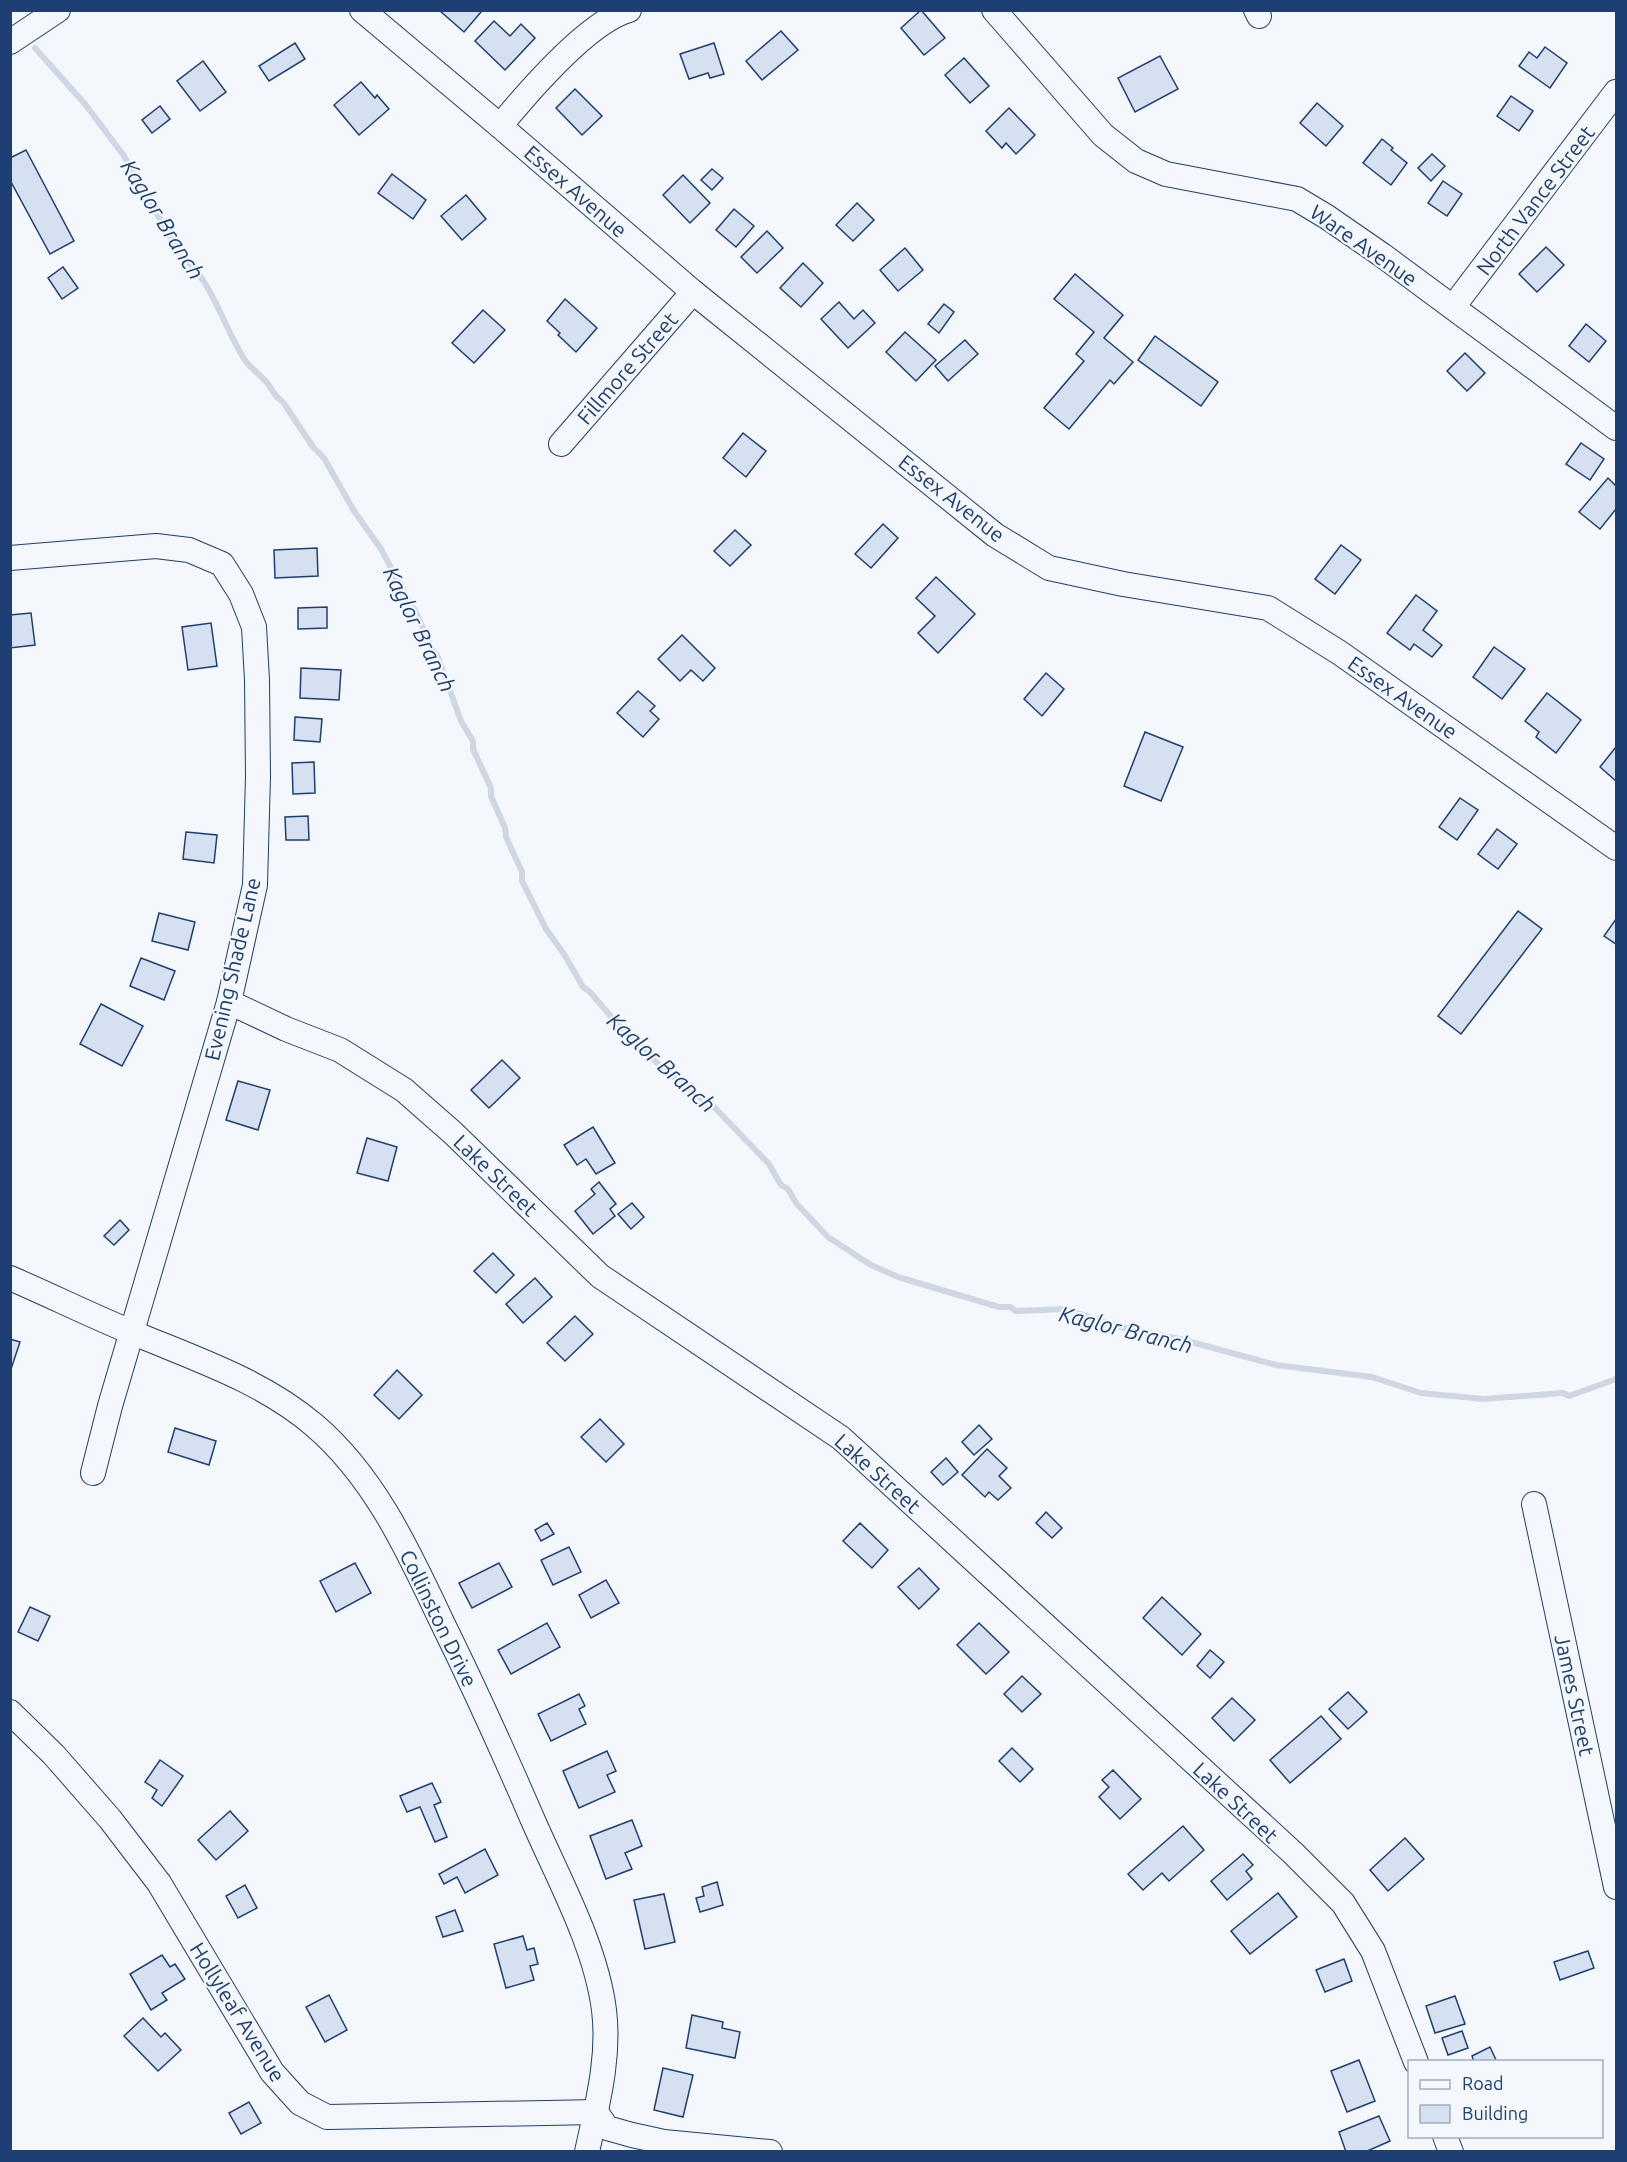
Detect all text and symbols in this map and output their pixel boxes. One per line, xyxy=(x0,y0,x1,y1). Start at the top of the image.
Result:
street label: North Vance Street xyxy=(1471,121,1599,279)
street label: Essex Avenue xyxy=(520,140,632,242)
water label: Kaglor Branch xyxy=(116,155,210,283)
street label: Ware Avenue xyxy=(1306,199,1422,291)
street label: Fillmore Street xyxy=(572,307,682,429)
street label: Essex Avenue xyxy=(894,449,1010,547)
water label: Kaglor Branch xyxy=(379,562,461,696)
street label: Essex Avenue xyxy=(1344,651,1462,743)
street label: Evening Shade Lane xyxy=(199,875,265,1063)
water label: Kaglor Branch xyxy=(603,1007,721,1117)
street label: Lake Street xyxy=(449,1129,543,1221)
water label: Kaglor Branch xyxy=(1057,1300,1195,1358)
street label: Lake Street xyxy=(830,1428,926,1518)
street label: Collinston Drive xyxy=(395,1546,483,1690)
street label: James Street xyxy=(1550,1632,1600,1758)
street label: Lake Street xyxy=(1189,1757,1283,1847)
street label: Hollyleaf Avenue xyxy=(186,1938,290,2086)
legend xyxy=(1408,2060,1603,2138)
text: Road xyxy=(1462,2073,1504,2093)
text: Building xyxy=(1462,2103,1528,2123)

